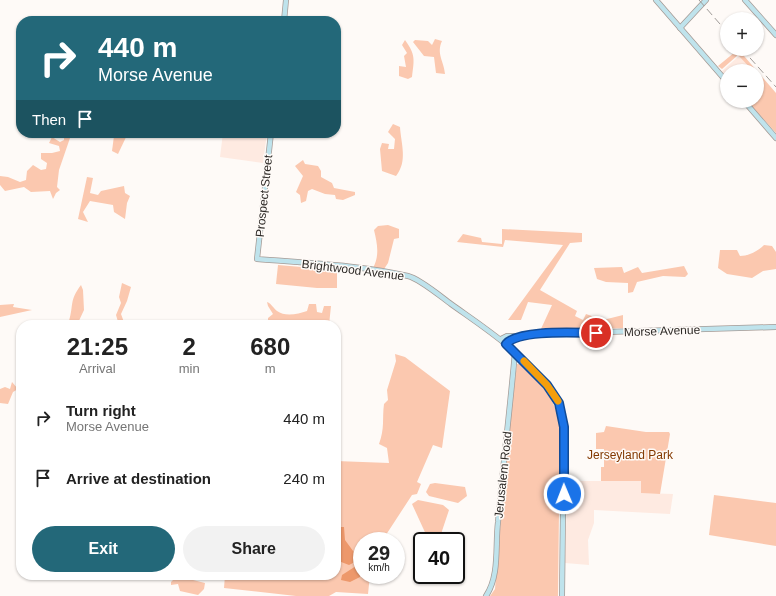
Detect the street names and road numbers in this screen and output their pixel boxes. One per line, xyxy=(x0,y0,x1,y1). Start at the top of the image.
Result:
street label: Prospect Street xyxy=(253,153,275,238)
street label: Brightwood Avenue xyxy=(301,257,405,283)
street label: Morse Avenue xyxy=(624,323,701,339)
street label: Jerusalem Road xyxy=(491,431,515,519)

